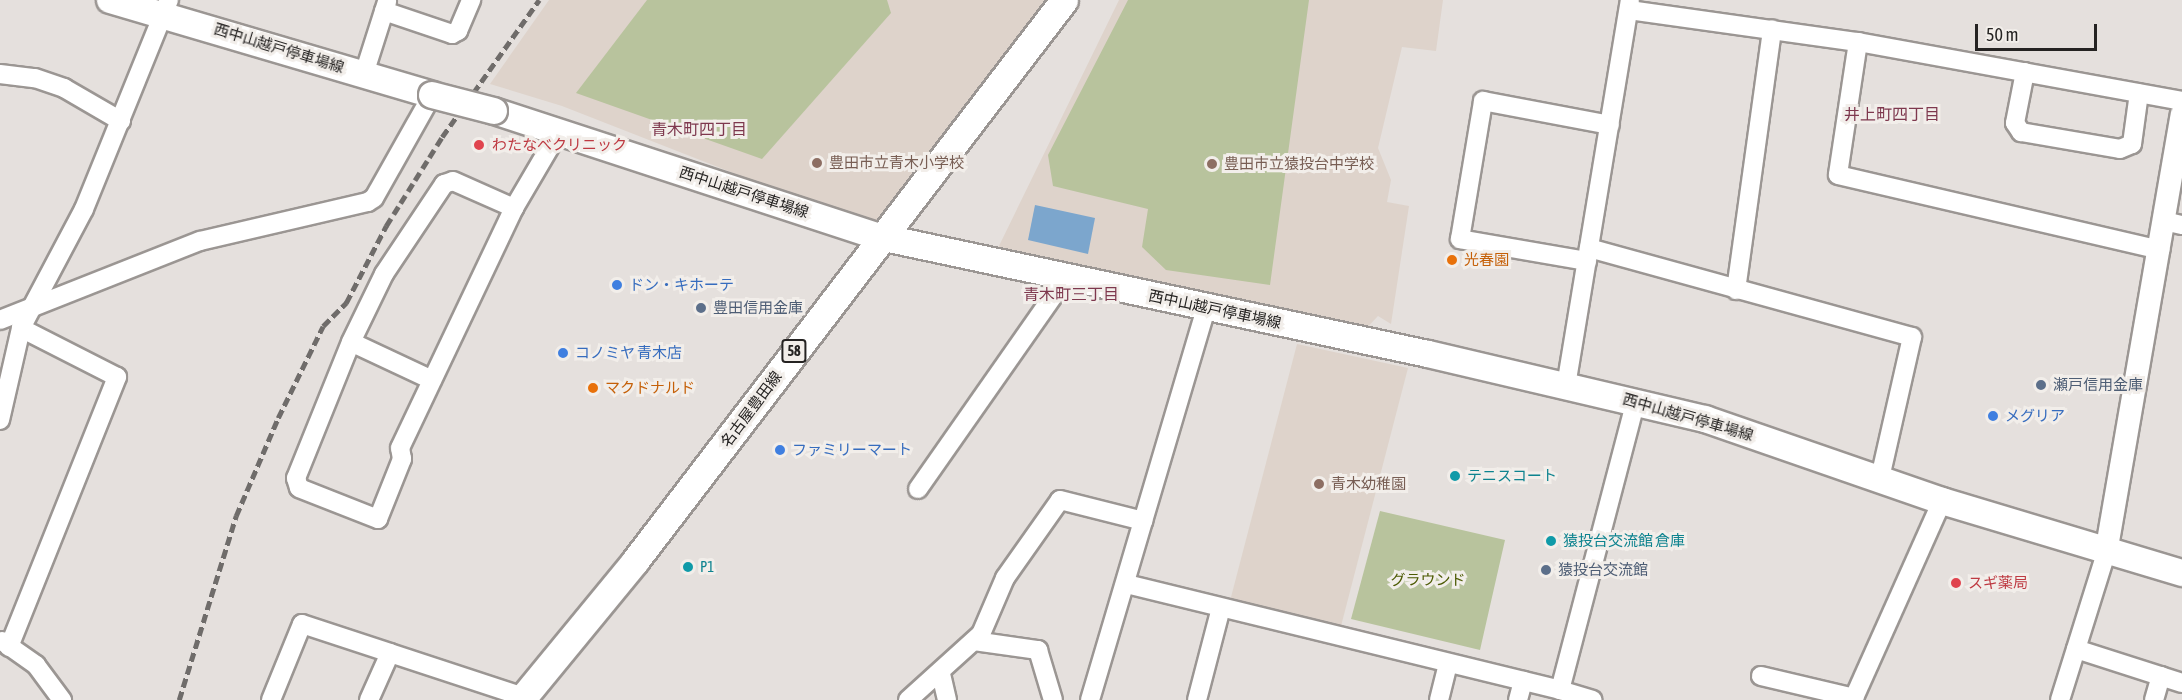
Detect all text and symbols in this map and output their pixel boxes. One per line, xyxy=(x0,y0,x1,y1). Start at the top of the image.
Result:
scale bar xyxy=(1978,12,2100,50)
street label: 西中山越戸停車場線 xyxy=(212,20,346,76)
text: 50 m xyxy=(1986,24,2018,45)
district label: 井上町四丁目 xyxy=(1844,104,1940,124)
district label: 青木町四丁目 xyxy=(651,119,747,139)
marker: わたなべクリニック xyxy=(470,136,488,154)
place label: わたなべクリニック xyxy=(492,136,627,154)
place label: 豊田市立青木小学校 xyxy=(829,154,964,172)
place label: 豊田市立猿投台中学校 xyxy=(1224,155,1374,173)
marker: 豊田市立青木小学校 xyxy=(810,156,824,170)
marker: 豊田市立猿投台中学校 xyxy=(1205,157,1219,171)
street label: 西中山越戸停車場線 xyxy=(677,163,811,221)
place label: 光春園 xyxy=(1464,251,1509,269)
marker: 光春園 xyxy=(1445,253,1459,267)
place label: ドン・キホーテ xyxy=(629,276,734,294)
marker: ドン・キホーテ xyxy=(610,278,624,292)
district label: 青木町三丁目 xyxy=(1023,284,1119,304)
street label: 西中山越戸停車場線 xyxy=(1147,286,1283,332)
place label: 豊田信用金庫 xyxy=(713,299,803,317)
marker: 豊田信用金庫 xyxy=(694,301,708,315)
road number: 58 xyxy=(780,340,808,362)
place label: コノミヤ 青木店 xyxy=(575,344,682,362)
marker: コノミヤ 青木店 xyxy=(556,346,570,360)
street label: 名古屋豊田線 xyxy=(717,368,785,450)
place label: 瀬戸信用金庫 xyxy=(2053,376,2143,394)
marker: 瀬戸信用金庫 xyxy=(2034,378,2048,392)
place label: マクドナルド xyxy=(605,379,695,397)
marker: マクドナルド xyxy=(586,381,600,395)
street label: 西中山越戸停車場線 xyxy=(1621,390,1755,444)
place label: メグリア xyxy=(2005,407,2065,425)
marker: メグリア xyxy=(1986,409,2000,423)
place label: ファミリーマート xyxy=(792,441,912,459)
marker: ファミリーマート xyxy=(773,443,787,457)
place label: テニスコート xyxy=(1467,467,1557,485)
marker: テニスコート xyxy=(1448,469,1462,483)
place label: 青木幼稚園 xyxy=(1331,475,1406,493)
marker: 青木幼稚園 xyxy=(1312,477,1326,491)
place label: 猿投台交流館 倉庫 xyxy=(1563,532,1685,550)
marker: 猿投台交流館 倉庫 xyxy=(1544,534,1558,548)
place label: P1 xyxy=(700,558,714,576)
marker: P1 xyxy=(681,560,695,574)
place label: 猿投台交流館 xyxy=(1558,561,1648,579)
marker: 猿投台交流館 xyxy=(1539,563,1553,577)
park label: グラウンド xyxy=(1391,571,1465,589)
place label: スギ薬局 xyxy=(1968,574,2028,592)
marker: スギ薬局 xyxy=(1949,576,1963,590)

